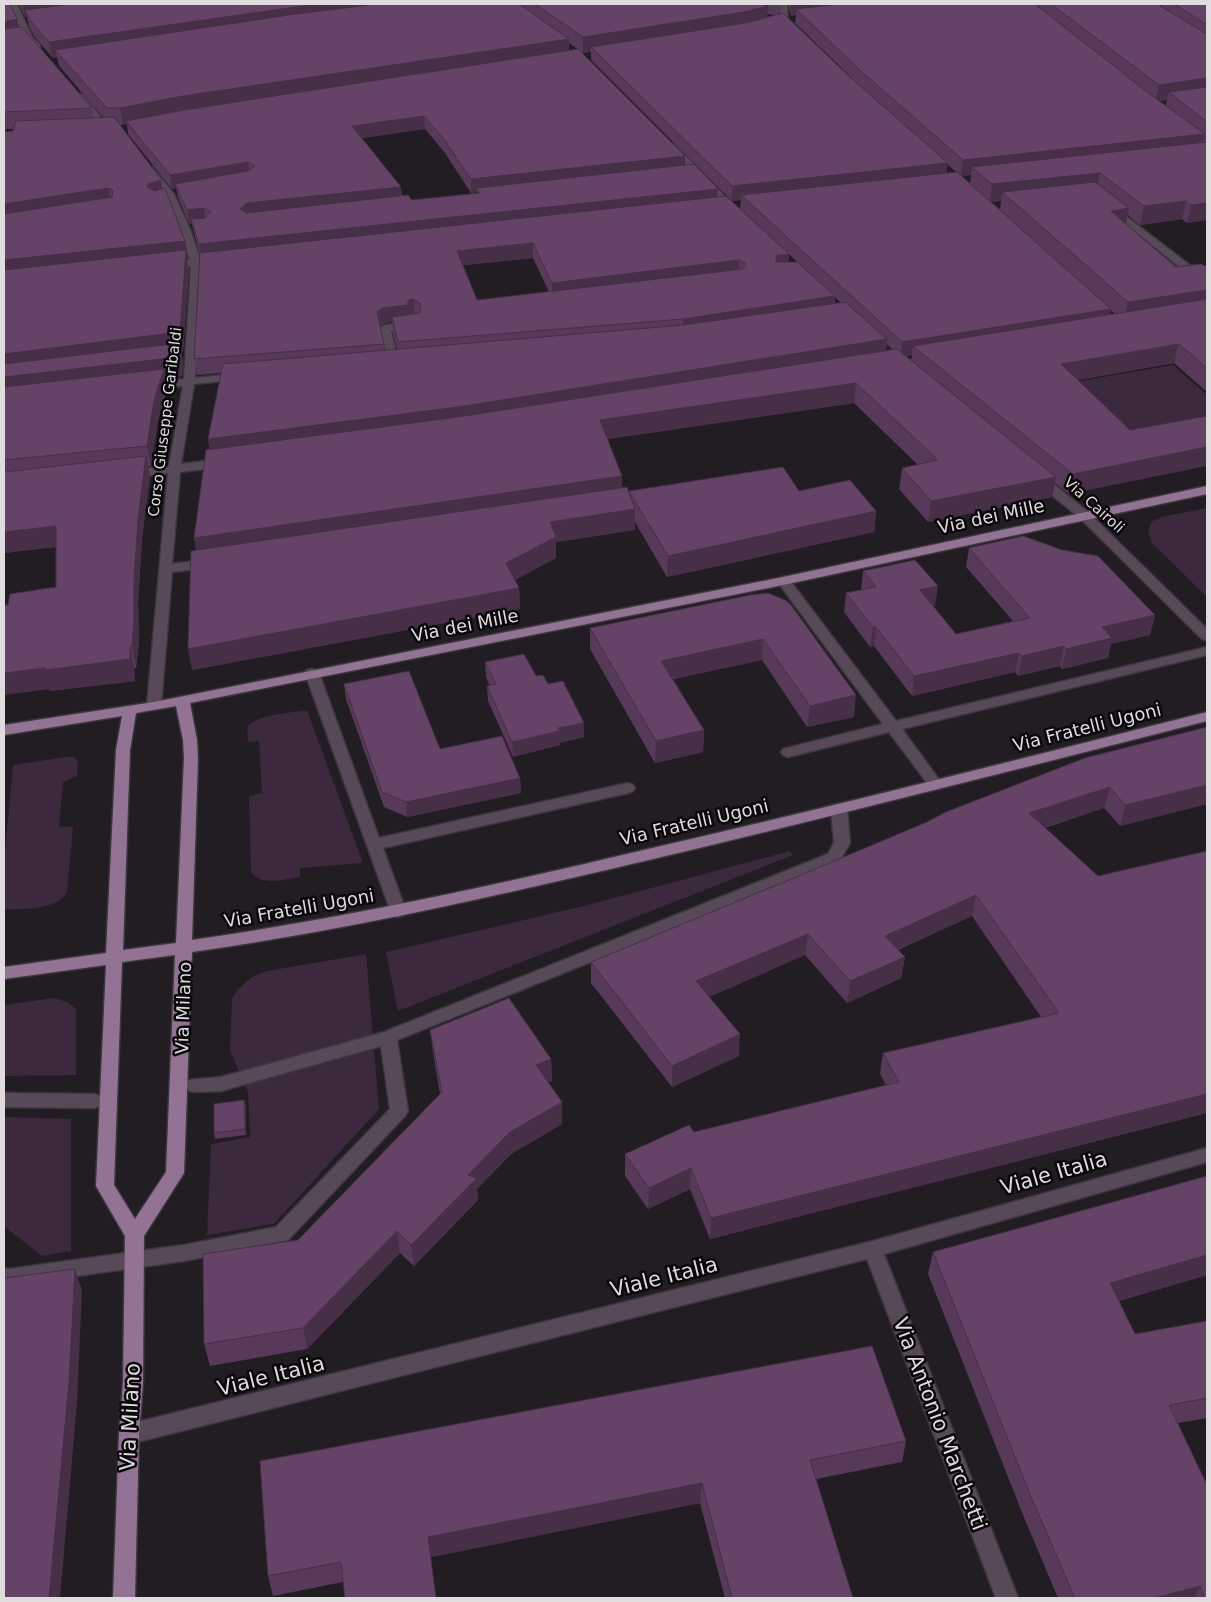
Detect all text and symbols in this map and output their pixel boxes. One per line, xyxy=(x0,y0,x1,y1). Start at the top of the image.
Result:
street label: Corso Giuseppe Garibaldi xyxy=(144,326,186,518)
street label: Via Cairoli xyxy=(1060,473,1128,537)
street label: Via dei Mille xyxy=(936,494,1046,538)
street label: Via dei Mille xyxy=(410,604,520,646)
street label: Via Fratelli Ugoni xyxy=(1011,698,1163,756)
street label: Via Fratelli Ugoni xyxy=(618,795,770,849)
street label: Via Fratelli Ugoni xyxy=(222,884,376,932)
street label: Via Milano xyxy=(171,961,195,1055)
street label: Viale Italia xyxy=(998,1146,1110,1200)
street label: Viale Italia xyxy=(608,1252,720,1302)
street label: Via Antonio Marchetti xyxy=(888,1314,992,1534)
street label: Viale Italia xyxy=(215,1351,327,1401)
street label: Via Milano xyxy=(115,1362,145,1472)

